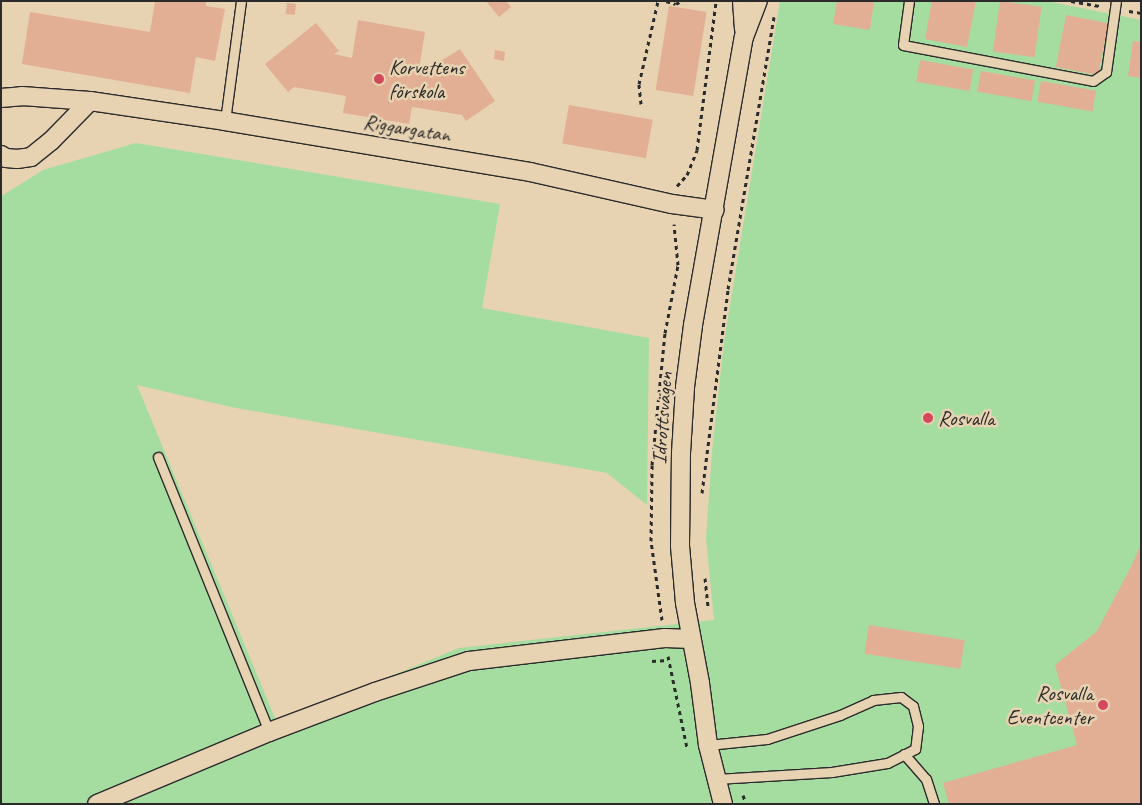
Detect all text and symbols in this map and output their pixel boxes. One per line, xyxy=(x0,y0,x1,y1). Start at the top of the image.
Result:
place label: Korvettens förskola xyxy=(389,54,464,104)
marker: Korvettens förskola xyxy=(373,73,385,85)
street label: Riggargatan xyxy=(362,109,452,147)
street label: Idrottsvägen xyxy=(646,371,678,465)
place label: Rosvalla xyxy=(938,405,995,431)
marker: Rosvalla xyxy=(922,412,934,424)
place label: Rosvalla Eventcenter xyxy=(1007,680,1093,730)
marker: Rosvalla Eventcenter xyxy=(1097,699,1109,711)

